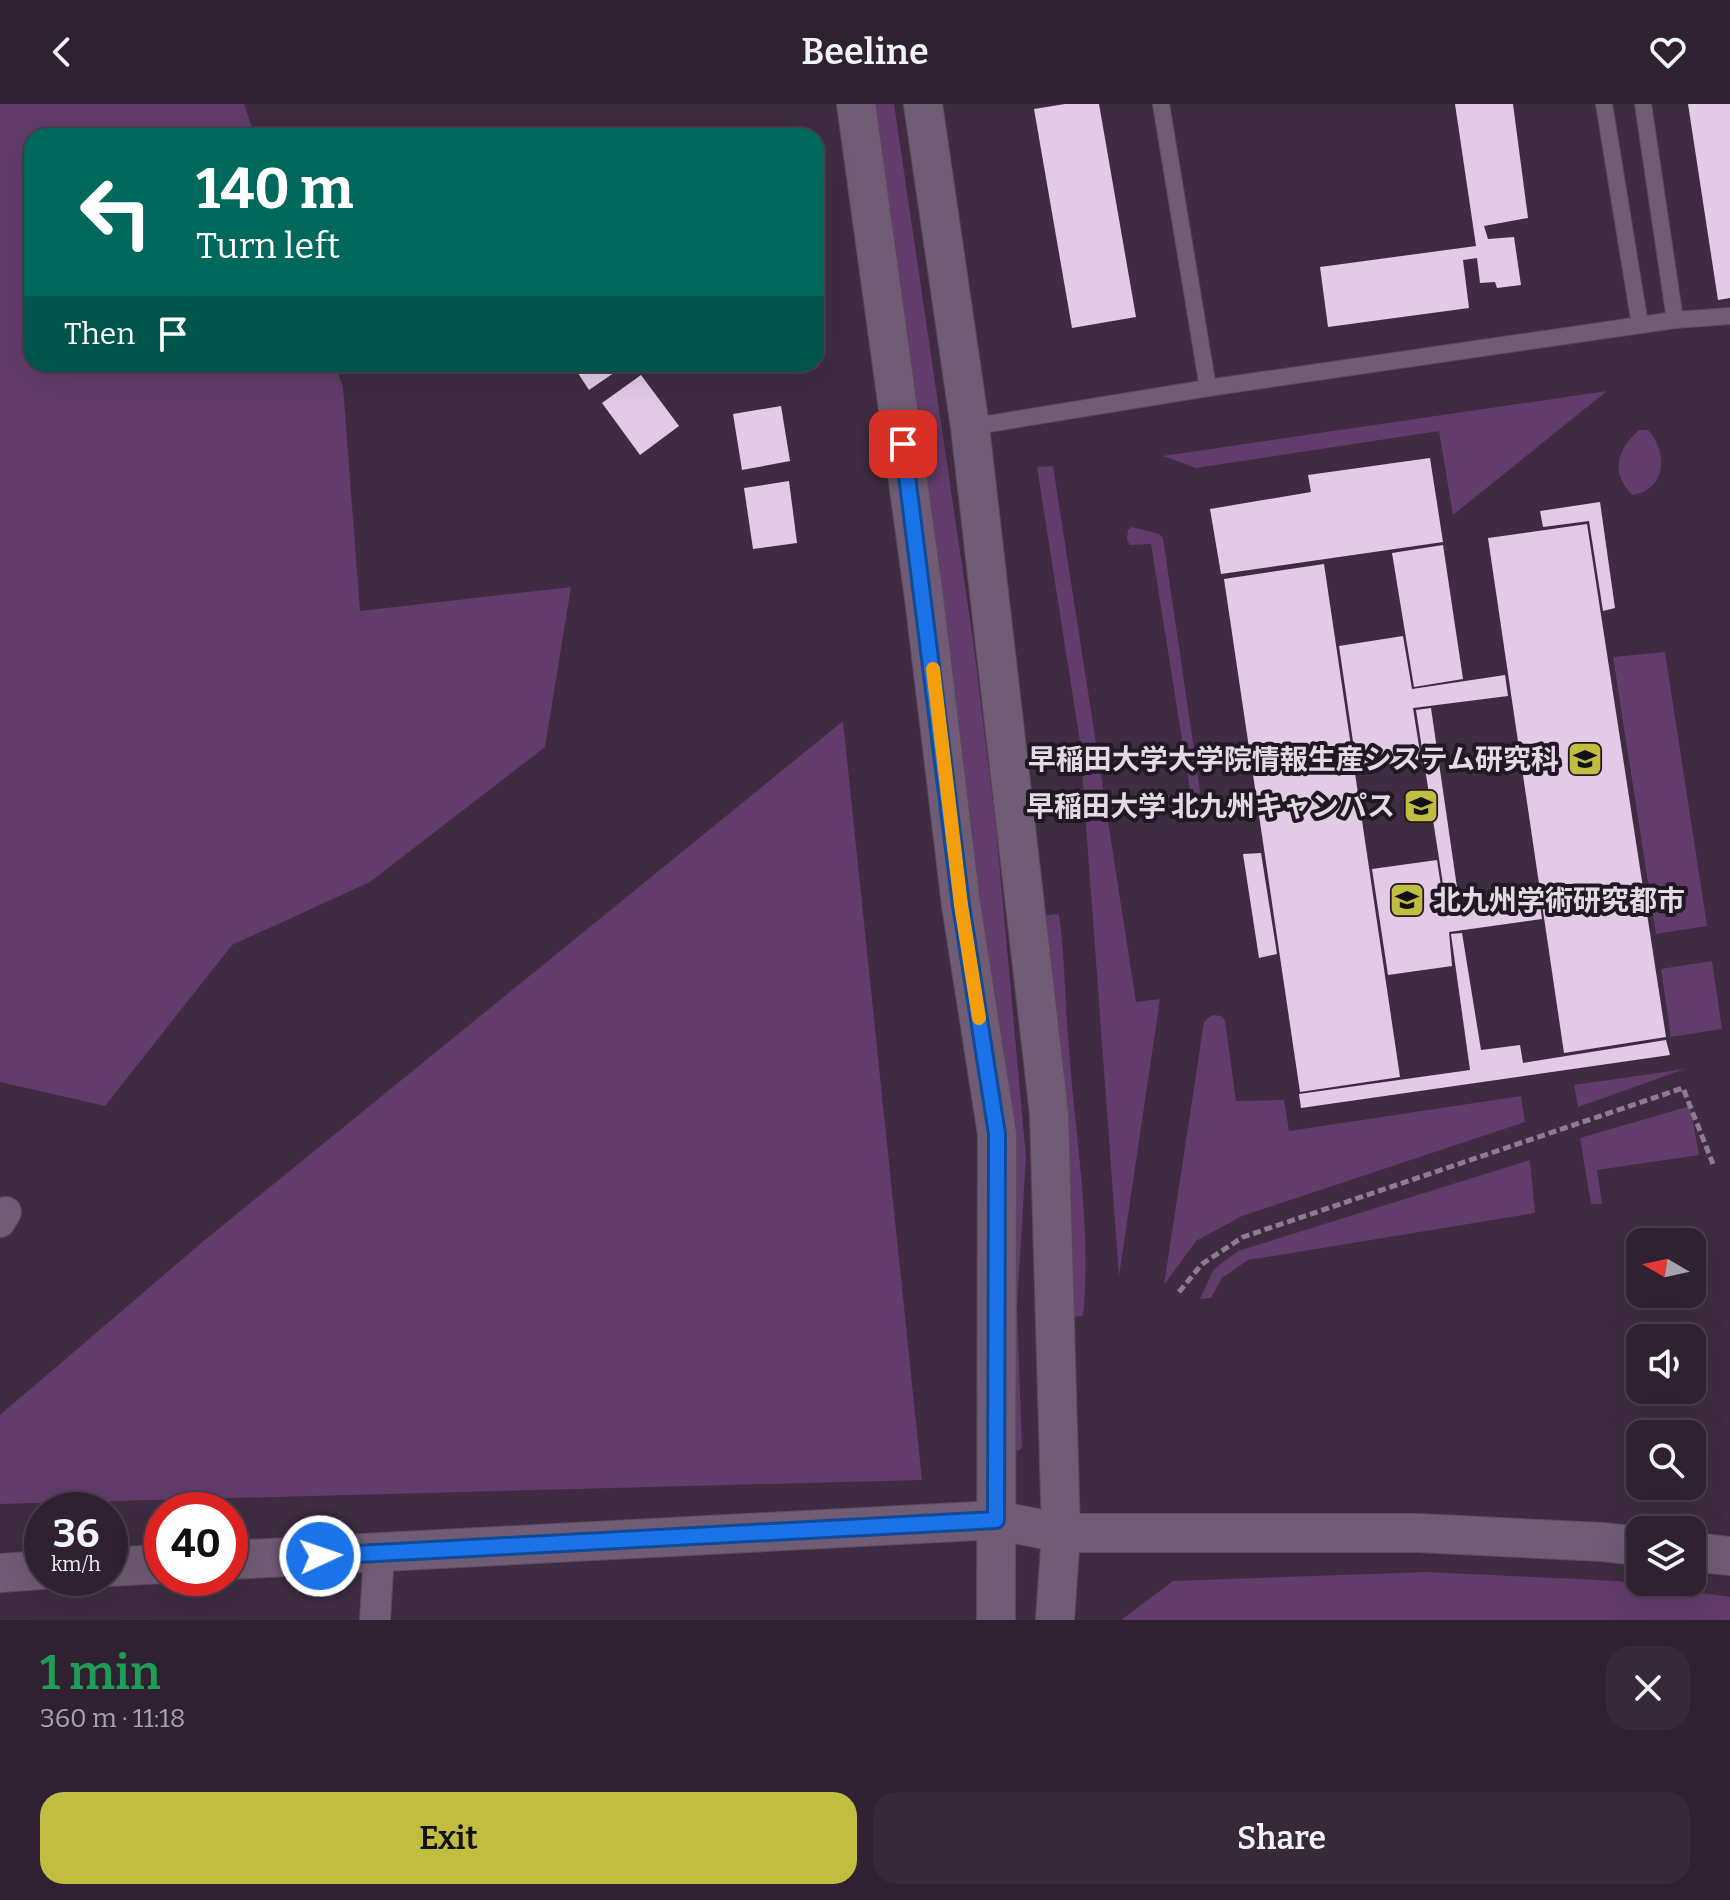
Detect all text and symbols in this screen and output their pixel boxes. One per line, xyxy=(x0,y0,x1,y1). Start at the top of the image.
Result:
icon: back xyxy=(40,30,84,74)
text: Beeline xyxy=(801,30,929,74)
icon: heart xyxy=(1646,30,1690,74)
text: 140 m xyxy=(196,156,353,223)
icon: left xyxy=(64,160,168,264)
text: Turn left xyxy=(196,224,340,268)
icon: arrive xyxy=(151,312,195,356)
text: Then xyxy=(64,316,135,352)
pin xyxy=(869,410,937,478)
icon: arrive xyxy=(881,422,925,466)
school or university icon: 早稲田大学大学院情報生産システム研究科 xyxy=(1566,740,1604,778)
place label: 早稲田大学大学院情報生産システム研究科 xyxy=(1028,743,1559,776)
school or university icon: 早稲田大学 北九州キャンパス xyxy=(1402,787,1440,825)
place label: 早稲田大学 北九州キャンパス xyxy=(1026,790,1395,823)
school or university icon: 北九州学術研究都市 xyxy=(1388,881,1426,919)
place label: 北九州学術研究都市 xyxy=(1433,884,1685,917)
north arrow xyxy=(1626,1228,1706,1308)
map controls xyxy=(1626,1228,1706,1596)
button: sound xyxy=(1626,1324,1706,1404)
button: search xyxy=(1626,1420,1706,1500)
speed limit sign: 40 xyxy=(144,1492,248,1596)
text: 36 xyxy=(53,1510,99,1558)
position arrow xyxy=(278,1514,362,1598)
button: layers xyxy=(1626,1516,1706,1596)
text: km/h xyxy=(51,1552,101,1576)
text: 1 min xyxy=(40,1644,161,1702)
button: close xyxy=(1606,1646,1690,1730)
text: 360 m · 11:18 xyxy=(40,1703,185,1734)
button: Exit xyxy=(40,1792,857,1884)
button: Share xyxy=(873,1792,1690,1884)

